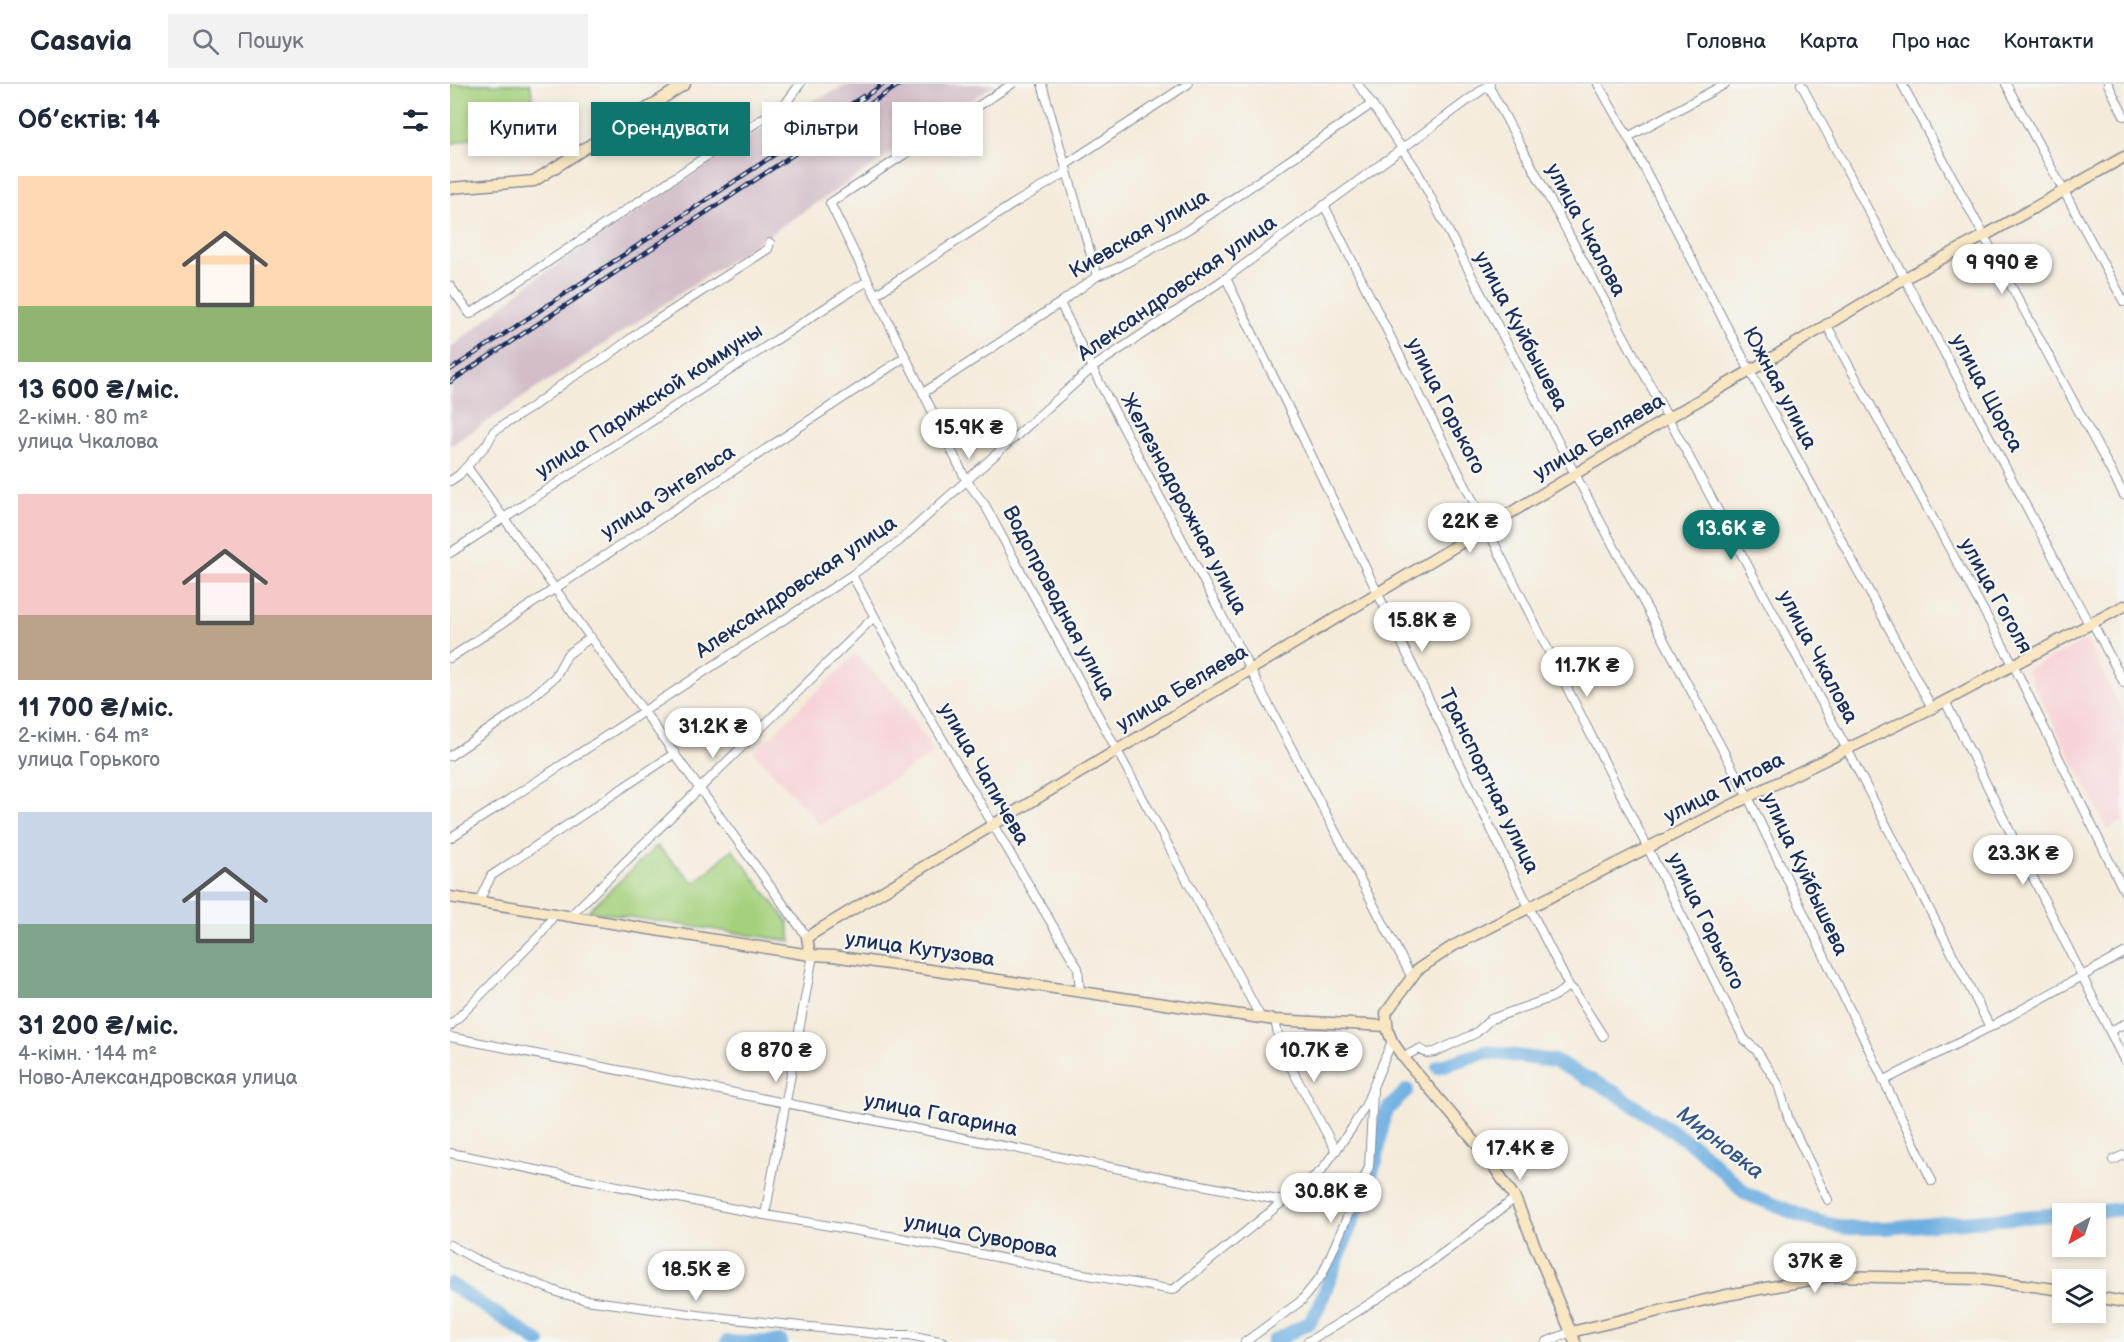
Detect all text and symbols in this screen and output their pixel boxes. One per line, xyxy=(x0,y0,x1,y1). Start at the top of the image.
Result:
search box xyxy=(168,14,588,68)
text: Casavia xyxy=(30,25,132,58)
icon: search xyxy=(189,25,222,58)
text: Пошук xyxy=(237,28,304,55)
text: Головна xyxy=(1686,29,1766,54)
text: Карта xyxy=(1799,29,1858,54)
text: Про нас xyxy=(1891,29,1970,54)
text: Контакти xyxy=(2003,29,2094,54)
chip: Купити xyxy=(468,102,579,156)
chip: Орендувати xyxy=(591,102,750,156)
chip: Фільтри xyxy=(762,102,880,156)
chip: Нове xyxy=(892,102,983,156)
icon: filters xyxy=(399,104,432,137)
text: Об’єктів: 14 xyxy=(18,105,160,136)
street label: улица Чкалова xyxy=(1540,159,1632,301)
street label: Киевская улица xyxy=(1065,184,1214,284)
street label: Александровская улица xyxy=(1072,209,1282,367)
icon: home xyxy=(171,215,279,323)
pin: 9 990 ₴ xyxy=(1947,244,2057,295)
street label: улица Куйбышева xyxy=(1468,247,1574,415)
text: 9 990 ₴ xyxy=(1966,251,2038,275)
street label: улица Парижской коммуны xyxy=(531,318,767,484)
street label: Южная улица xyxy=(1737,323,1823,454)
street label: улица Щорса xyxy=(1945,330,2029,457)
street label: улица Горького xyxy=(1401,334,1491,478)
text: 13 600 ₴/міс. xyxy=(18,375,179,406)
street label: улица Беляева xyxy=(1529,388,1670,486)
street label: Железнодорожная улица xyxy=(1115,389,1253,619)
text: 2-кімн. · 80 m² xyxy=(18,406,148,430)
pin: 15.9K ₴ xyxy=(914,409,1024,460)
text: 15.9K ₴ xyxy=(935,416,1003,440)
text: улица Чкалова xyxy=(18,430,158,454)
street label: улица Энгельса xyxy=(596,439,740,545)
street label: Водопроводная улица xyxy=(997,502,1121,705)
pin: 22K ₴ xyxy=(1428,503,1512,554)
street label: Александровская улица xyxy=(690,510,902,664)
text: 22K ₴ xyxy=(1442,510,1498,534)
pin: 13.6K ₴ xyxy=(1676,510,1786,561)
text: 13.6K ₴ xyxy=(1697,517,1765,541)
icon: home xyxy=(171,533,279,641)
street label: улица Гоголя xyxy=(1954,534,2038,658)
street label: улица Чкалова xyxy=(1772,586,1864,728)
pin: 15.8K ₴ xyxy=(1367,602,1477,653)
text: 15.8K ₴ xyxy=(1388,609,1456,633)
street label: улица Беляева xyxy=(1112,639,1253,737)
pin: 11.7K ₴ xyxy=(1532,647,1642,698)
text: 11.7K ₴ xyxy=(1555,654,1619,678)
street label: Транспортная улица xyxy=(1433,684,1545,878)
text: 11 700 ₴/міс. xyxy=(18,693,173,724)
street label: улица Чапичева xyxy=(933,698,1035,850)
pin: 31.2K ₴ xyxy=(658,708,768,759)
text: 31.2K ₴ xyxy=(679,715,747,739)
text: 2-кімн. · 64 m² xyxy=(18,724,149,748)
street label: улица Титова xyxy=(1660,747,1789,829)
text: улица Горького xyxy=(18,748,160,772)
street label: улица Куйбышева xyxy=(1756,789,1854,960)
pin: 23.3K ₴ xyxy=(1968,835,2078,886)
text: 23.3K ₴ xyxy=(1987,842,2059,866)
street label: улица Горького xyxy=(1662,849,1750,993)
icon: home xyxy=(171,851,279,959)
street label: улица Кутузова xyxy=(844,926,997,972)
text: 31 200 ₴/міс. xyxy=(18,1011,178,1042)
pin: 8 870 ₴ xyxy=(721,1032,831,1083)
pin: 10.7K ₴ xyxy=(1259,1032,1369,1083)
text: 8 870 ₴ xyxy=(740,1039,812,1063)
text: 10.7K ₴ xyxy=(1280,1039,1348,1063)
text: 4-кімн. · 144 m² xyxy=(18,1042,157,1066)
text: Ново-Александровская улица xyxy=(18,1066,298,1090)
street label: улица Гагарина xyxy=(862,1088,1020,1142)
water label: Мирновка xyxy=(1671,1101,1769,1185)
pin: 17.4K ₴ xyxy=(1465,1130,1575,1181)
text: 17.4K ₴ xyxy=(1486,1137,1554,1161)
pin: 30.8K ₴ xyxy=(1276,1173,1386,1224)
text: 30.8K ₴ xyxy=(1295,1180,1367,1204)
north arrow xyxy=(2052,1203,2106,1257)
map controls xyxy=(2052,1203,2106,1323)
street label: улица Суворова xyxy=(902,1209,1060,1263)
pin: 37K ₴ xyxy=(1773,1243,1857,1294)
text: 37K ₴ xyxy=(1787,1250,1843,1274)
pin: 18.5K ₴ xyxy=(641,1251,751,1302)
text: 18.5K ₴ xyxy=(662,1258,730,1282)
button: layers xyxy=(2052,1269,2106,1323)

